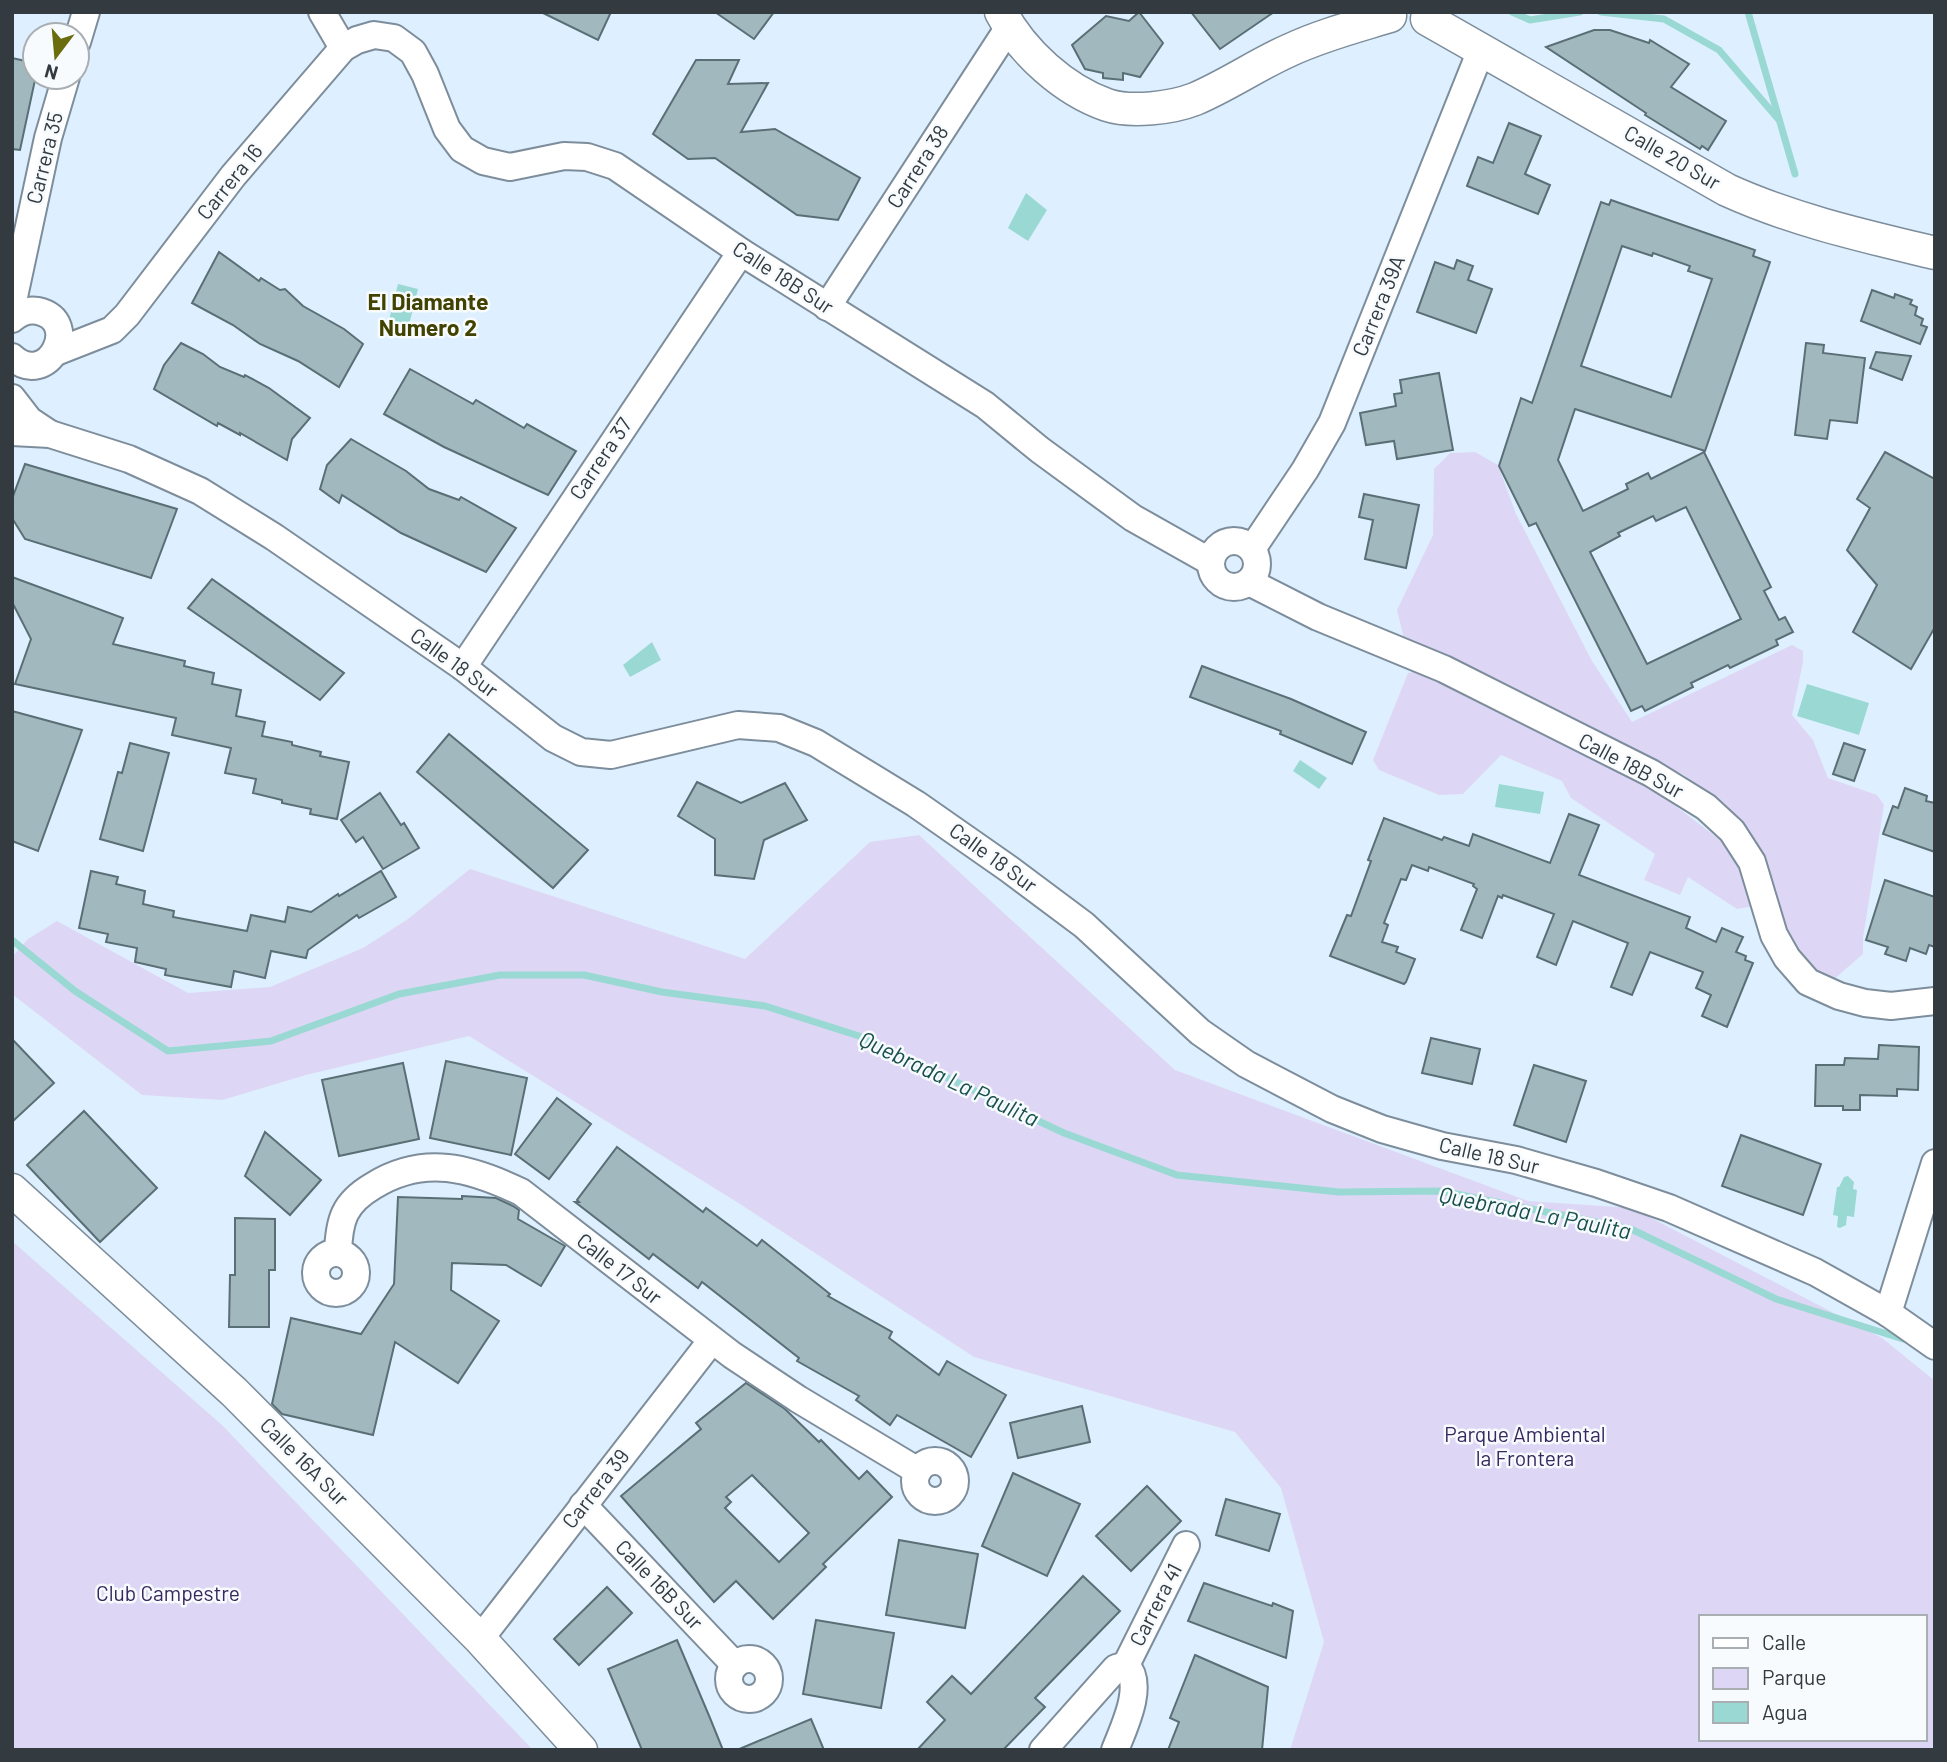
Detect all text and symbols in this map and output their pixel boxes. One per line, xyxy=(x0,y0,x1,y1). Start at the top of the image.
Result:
north arrow xyxy=(21,21,91,91)
text: N xyxy=(42,60,60,86)
street label: Carrera 35 xyxy=(20,109,67,206)
street label: Calle 20 Sur xyxy=(1620,119,1726,194)
street label: Carrera 38 xyxy=(881,120,953,212)
street label: Carrera 16 xyxy=(191,138,267,224)
street label: Calle 18B Sur xyxy=(729,235,839,319)
street label: Carrera 39A xyxy=(1346,251,1409,360)
district label: El Diamante Numero 2 xyxy=(368,287,488,341)
street label: Carrera 37 xyxy=(563,413,636,504)
street label: Calle 18 Sur xyxy=(406,622,504,702)
street label: Calle 18B Sur xyxy=(1575,727,1689,803)
street label: Calle 18 Sur xyxy=(945,817,1043,897)
water label: Quebrada La Paulita xyxy=(855,1024,1044,1132)
street label: Calle 18 Sur xyxy=(1437,1131,1542,1178)
water label: Quebrada La Paulita xyxy=(1437,1180,1634,1244)
street label: Calle 17 Sur xyxy=(572,1227,668,1309)
street label: Calle 16A Sur xyxy=(256,1412,355,1511)
park label: Parque Ambiental la Frontera xyxy=(1444,1421,1606,1470)
street label: Carrera 39 xyxy=(556,1443,634,1533)
street label: Calle 16B Sur xyxy=(611,1534,709,1634)
street label: Carrera 41 xyxy=(1123,1559,1186,1650)
park label: Club Campestre xyxy=(96,1580,240,1605)
legend xyxy=(1699,1615,1926,1741)
text: Calle xyxy=(1762,1629,1806,1654)
text: Parque xyxy=(1762,1664,1827,1689)
text: Agua xyxy=(1762,1699,1808,1724)

